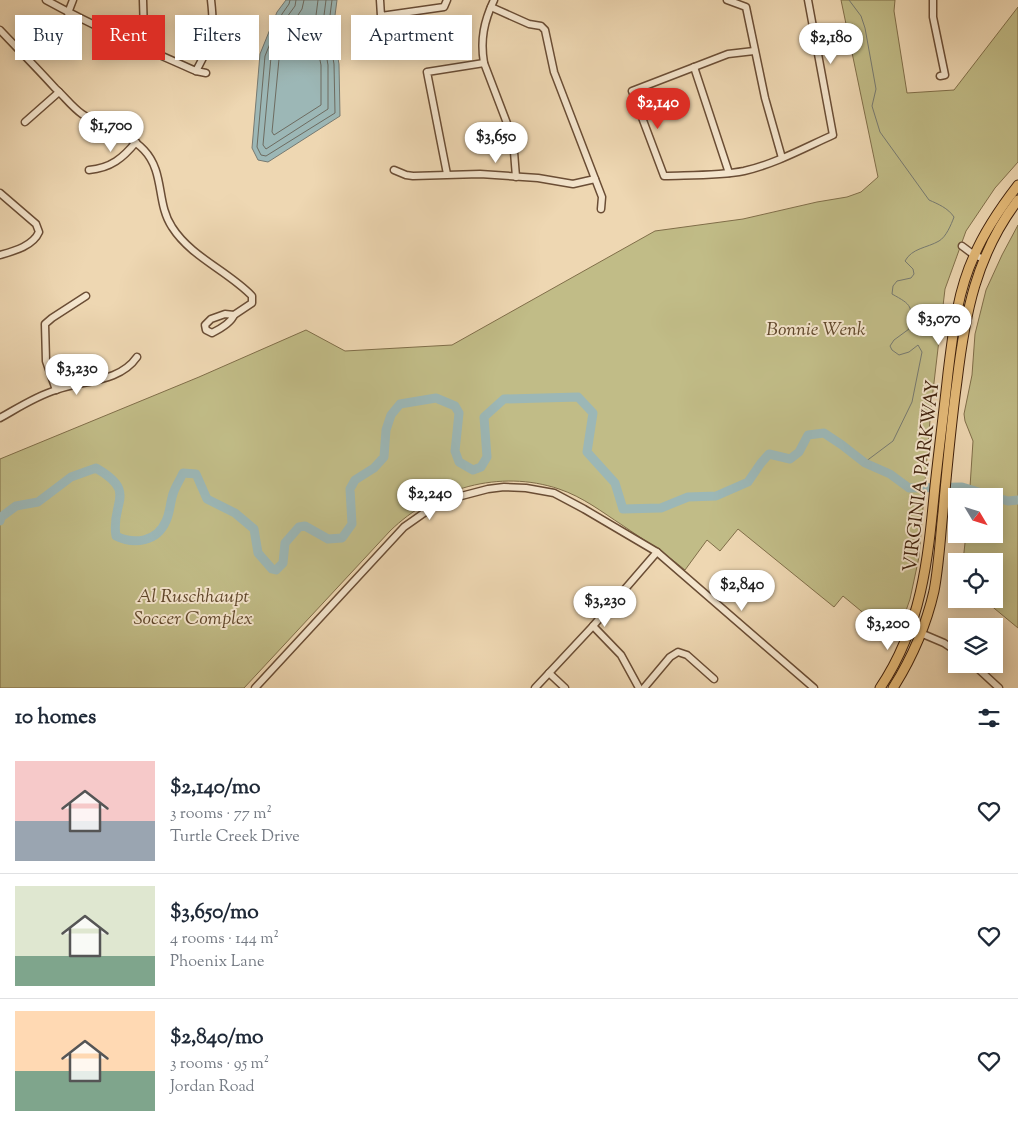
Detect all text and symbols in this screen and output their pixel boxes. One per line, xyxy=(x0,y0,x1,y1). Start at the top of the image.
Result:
chip: Buy xyxy=(15,15,82,60)
chip: Rent xyxy=(92,15,165,60)
chip: Filters xyxy=(175,15,259,60)
chip: New xyxy=(269,15,341,60)
chip: Apartment xyxy=(351,15,472,60)
pin: $2,180 xyxy=(790,22,872,65)
text: $2,180 xyxy=(810,27,852,50)
pin: $2,140 xyxy=(617,88,699,130)
text: $2,140 xyxy=(637,92,679,115)
pin: $1,700 xyxy=(70,110,152,153)
text: $1,700 xyxy=(90,115,132,138)
pin: $3,650 xyxy=(455,121,537,164)
text: $3,650 xyxy=(476,126,516,149)
pin: $3,070 xyxy=(898,304,980,346)
text: $3,070 xyxy=(917,308,961,331)
park label: Bonnie Wenk xyxy=(766,317,866,344)
pin: $3,230 xyxy=(36,354,118,396)
text: $3,230 xyxy=(56,358,98,381)
street label: VIRGINIA PARKWAY xyxy=(897,378,948,574)
pin: $2,240 xyxy=(389,478,471,521)
text: $2,240 xyxy=(408,483,452,506)
north arrow xyxy=(948,488,1002,542)
map controls xyxy=(948,488,1003,673)
button: locate xyxy=(948,553,1003,608)
pin: $2,840 xyxy=(701,570,783,612)
text: $2,840 xyxy=(720,574,764,597)
park label: Al Ruschhaupt Soccer Complex xyxy=(133,584,253,633)
pin: $3,230 xyxy=(564,586,646,628)
text: $3,230 xyxy=(584,590,626,613)
pin: $3,200 xyxy=(847,608,929,651)
text: $3,200 xyxy=(866,613,910,636)
button: layers xyxy=(948,618,1003,673)
text: 10 homes xyxy=(15,703,96,733)
icon: filters xyxy=(975,704,1003,732)
text: $2,140/mo xyxy=(170,773,260,803)
icon: home xyxy=(55,781,115,841)
icon: heart xyxy=(975,797,1003,825)
text: 3 rooms · 77 m² xyxy=(170,803,272,826)
text: Turtle Creek Drive xyxy=(170,826,300,849)
text: $3,650/mo xyxy=(170,898,259,928)
icon: home xyxy=(55,906,115,966)
icon: heart xyxy=(975,922,1003,950)
text: 4 rooms · 144 m² xyxy=(170,928,279,951)
text: Phoenix Lane xyxy=(170,951,264,974)
text: $2,840/mo xyxy=(170,1023,264,1053)
icon: home xyxy=(55,1031,115,1091)
icon: heart xyxy=(975,1047,1003,1075)
text: 3 rooms · 95 m² xyxy=(170,1053,269,1076)
text: Jordan Road xyxy=(170,1076,255,1099)

